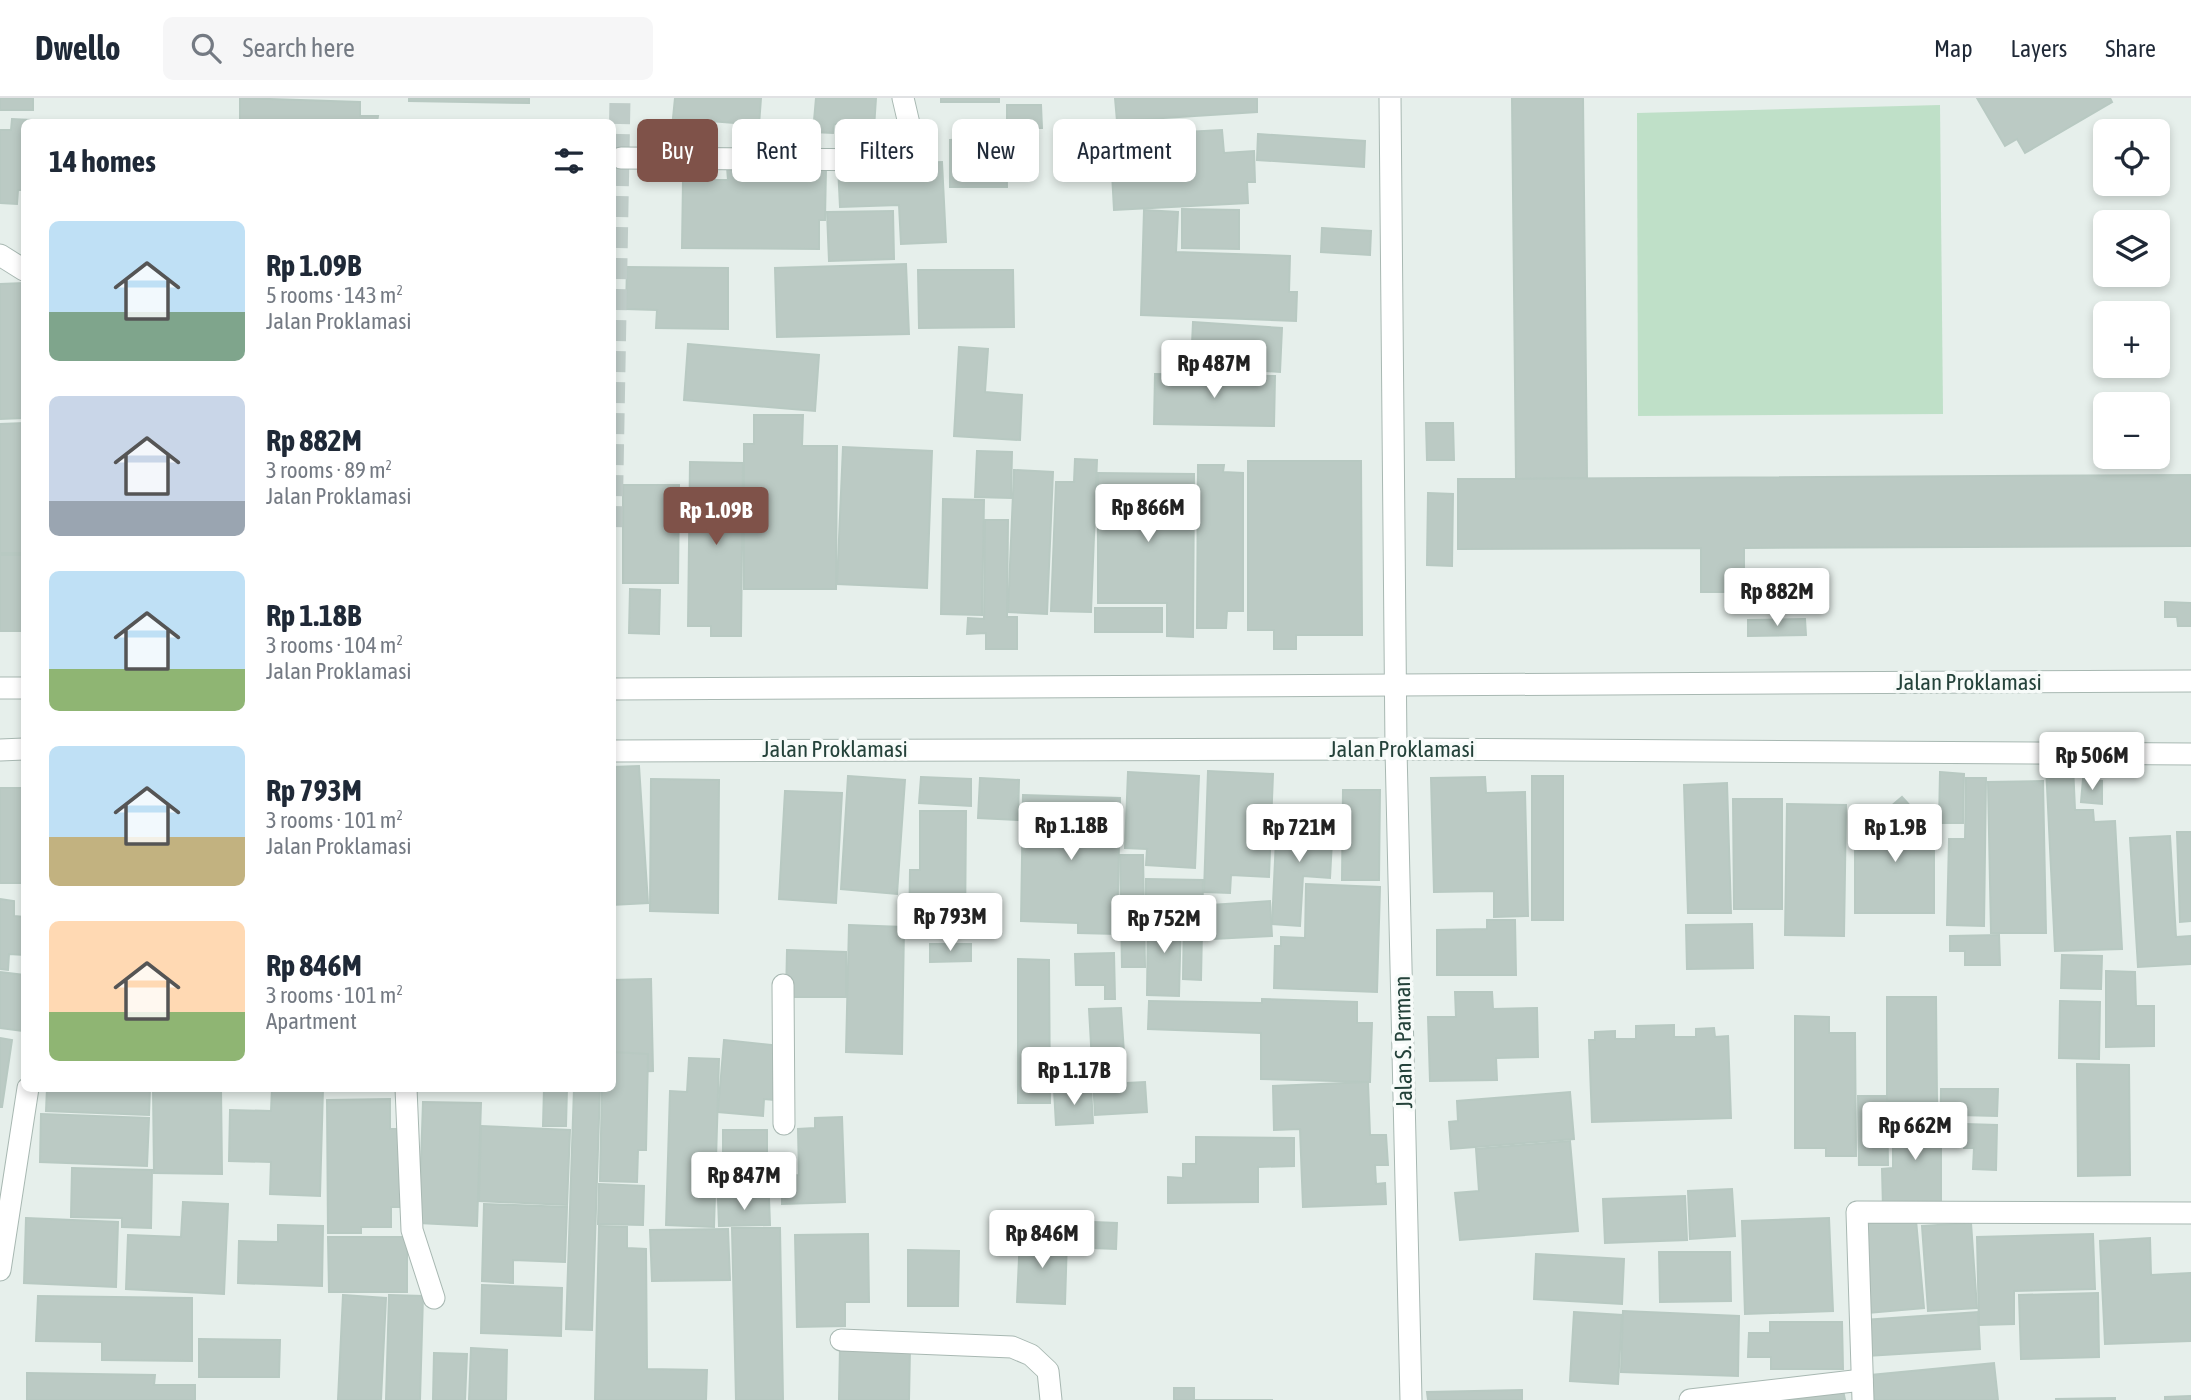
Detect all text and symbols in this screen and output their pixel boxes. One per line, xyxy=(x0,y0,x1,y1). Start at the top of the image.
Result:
search box xyxy=(163,17,653,80)
text: Dwello xyxy=(35,29,121,67)
icon: search xyxy=(187,29,225,67)
text: Search here xyxy=(243,33,355,63)
text: Map xyxy=(1934,35,1973,62)
text: Layers xyxy=(2011,35,2067,62)
text: Share xyxy=(2105,35,2156,62)
chip: Buy xyxy=(637,119,718,182)
chip: Rent xyxy=(732,119,821,182)
chip: Filters xyxy=(835,119,938,182)
chip: New xyxy=(952,119,1039,182)
chip: Apartment xyxy=(1053,119,1196,182)
map controls xyxy=(2093,119,2170,469)
button: locate xyxy=(2093,119,2170,196)
icon: filters xyxy=(550,142,588,180)
text: 14 homes xyxy=(49,144,156,178)
button: layers xyxy=(2093,210,2170,287)
text: Rp 1.09B xyxy=(266,248,361,282)
icon: home xyxy=(105,249,189,333)
text: 5 rooms · 143 m² xyxy=(266,282,403,308)
button: + xyxy=(2093,301,2170,378)
text: Jalan Proklamasi xyxy=(266,308,412,334)
pin: Rp 487M xyxy=(1149,341,1279,400)
text: Rp 487M xyxy=(1177,350,1251,376)
button: − xyxy=(2093,392,2170,469)
text: Rp 882M xyxy=(266,423,362,457)
icon: home xyxy=(105,424,189,508)
text: 3 rooms · 89 m² xyxy=(266,457,392,483)
text: Jalan Proklamasi xyxy=(266,483,412,509)
pin: Rp 866M xyxy=(1083,484,1213,544)
pin: Rp 1.09B xyxy=(644,488,788,547)
text: Rp 866M xyxy=(1111,494,1185,520)
text: Rp 1.09B xyxy=(680,497,752,523)
pin: Rp 882M xyxy=(1712,568,1842,628)
text: Rp 882M xyxy=(1740,578,1814,604)
text: Rp 1.18B xyxy=(266,598,361,632)
icon: home xyxy=(105,599,189,683)
text: 3 rooms · 104 m² xyxy=(266,632,403,658)
text: Jalan Proklamasi xyxy=(266,658,412,684)
street label: Jalan Proklamasi xyxy=(1896,669,2042,695)
pin: Rp 506M xyxy=(2027,732,2157,792)
street label: Jalan Proklamasi xyxy=(762,736,908,762)
street label: Jalan Proklamasi xyxy=(1329,736,1475,762)
text: Rp 506M xyxy=(2055,742,2129,768)
text: Rp 793M xyxy=(266,773,362,807)
icon: home xyxy=(105,774,189,858)
pin: Rp 1.18B xyxy=(999,802,1143,862)
pin: Rp 721M xyxy=(1234,804,1364,864)
pin: Rp 1.9B xyxy=(1830,804,1960,864)
text: 3 rooms · 101 m² xyxy=(266,807,403,833)
text: Rp 1.18B xyxy=(1035,812,1107,838)
text: Rp 721M xyxy=(1262,814,1336,840)
text: Rp 1.9B xyxy=(1864,814,1926,840)
text: Jalan Proklamasi xyxy=(266,833,412,859)
pin: Rp 793M xyxy=(885,894,1015,953)
pin: Rp 752M xyxy=(1099,896,1229,955)
text: Rp 793M xyxy=(913,903,987,929)
text: Rp 752M xyxy=(1127,905,1201,931)
text: Rp 846M xyxy=(266,948,362,982)
icon: home xyxy=(105,949,189,1033)
street label: Jalan S. Parman xyxy=(1389,975,1417,1109)
text: 3 rooms · 101 m² xyxy=(266,982,403,1008)
text: Apartment xyxy=(266,1008,357,1034)
pin: Rp 1.17B xyxy=(1002,1048,1146,1107)
text: Rp 1.17B xyxy=(1038,1057,1110,1083)
pin: Rp 662M xyxy=(1850,1102,1980,1162)
text: Rp 662M xyxy=(1878,1112,1952,1138)
pin: Rp 847M xyxy=(679,1152,809,1212)
text: Rp 847M xyxy=(707,1162,781,1188)
pin: Rp 846M xyxy=(977,1210,1107,1270)
text: Rp 846M xyxy=(1005,1220,1079,1246)

